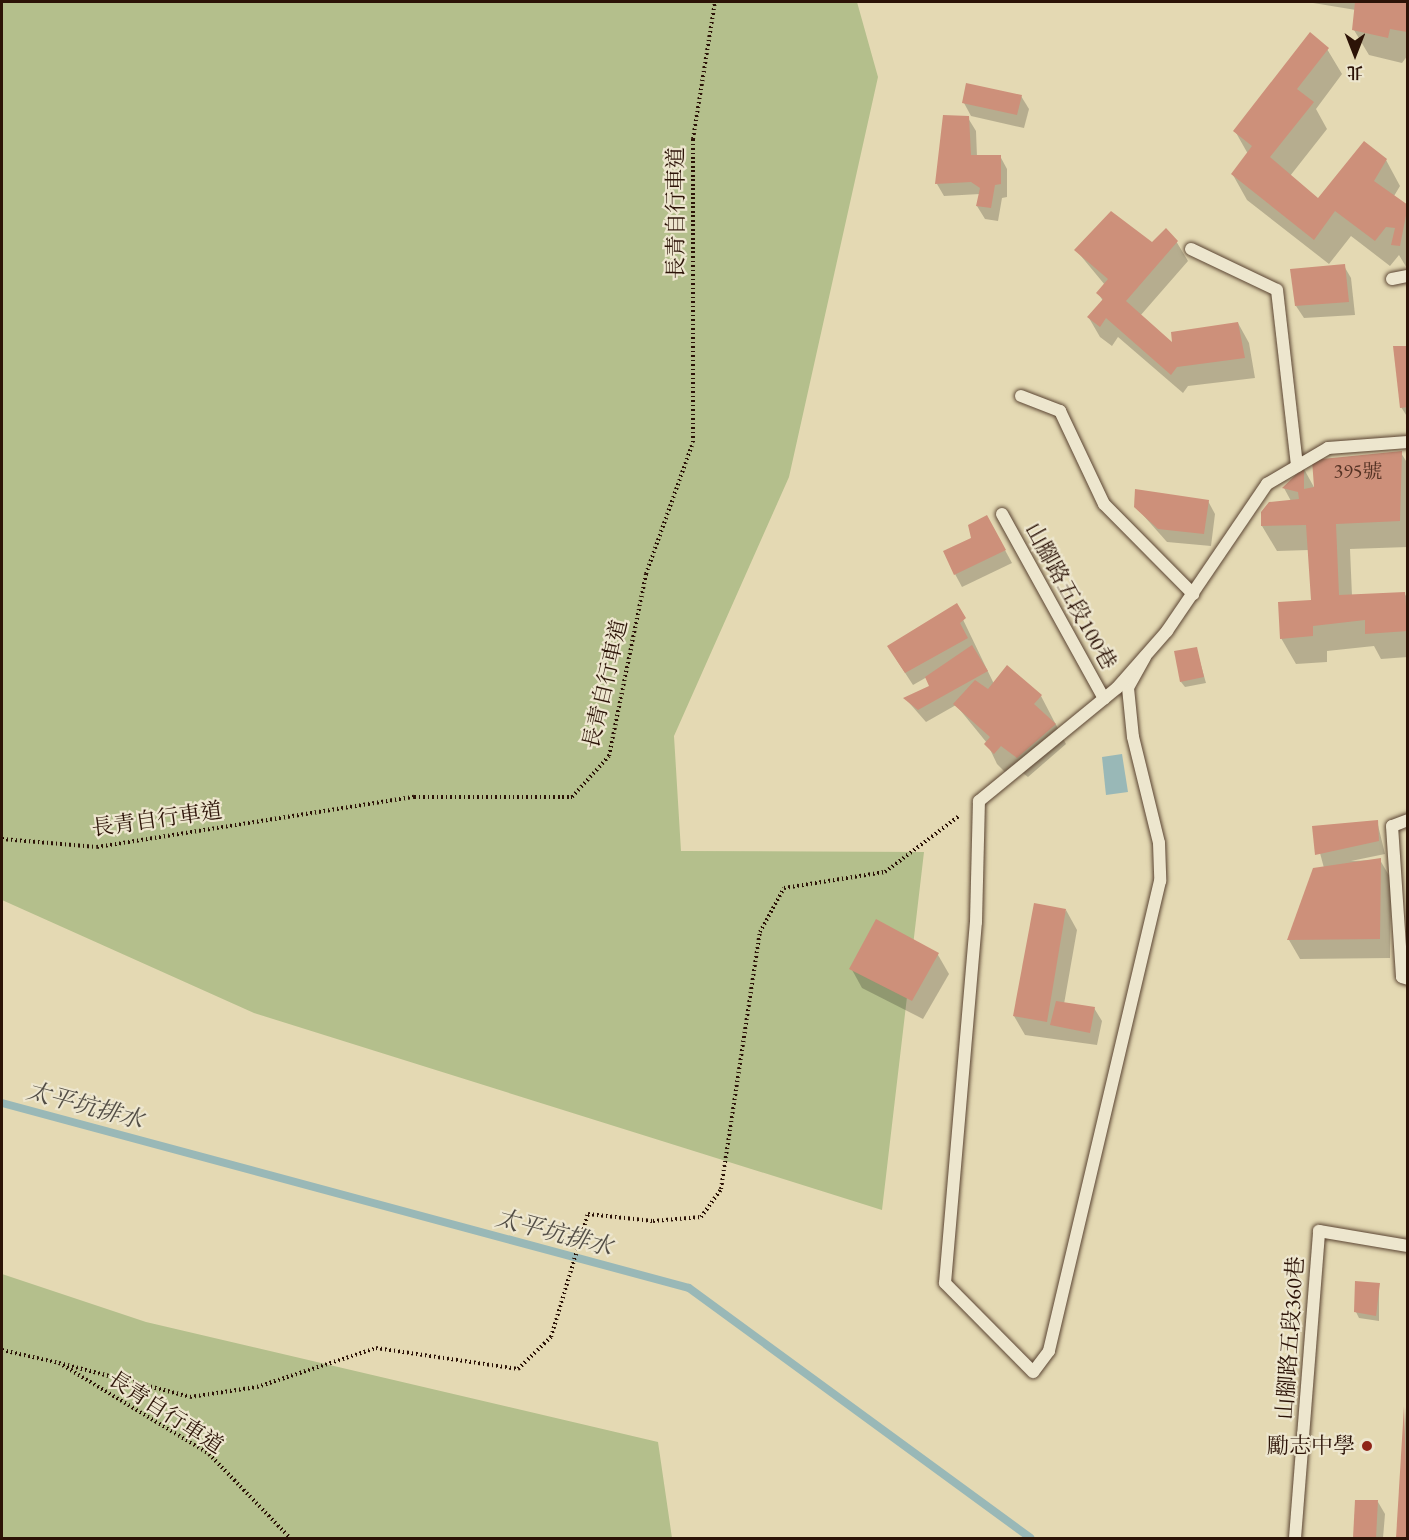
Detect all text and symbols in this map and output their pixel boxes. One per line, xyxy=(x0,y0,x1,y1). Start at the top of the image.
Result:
north arrow xyxy=(1325,24,1385,84)
text: 北 xyxy=(1347,62,1363,83)
street label: 長青自行車道 xyxy=(663,147,689,279)
house number: 395號 xyxy=(1334,459,1382,483)
street label: 山腳路五段100巷 xyxy=(1020,518,1122,674)
street label: 長青自行車道 xyxy=(577,617,633,751)
street label: 長青自行車道 xyxy=(90,797,224,841)
water label: 太平坑排水 xyxy=(23,1076,147,1134)
water label: 太平坑排水 xyxy=(492,1203,616,1261)
street label: 山腳路五段360巷 xyxy=(1271,1255,1309,1421)
street label: 長青自行車道 xyxy=(103,1365,229,1459)
place label: 勵志中學 xyxy=(1267,1433,1355,1459)
marker: 勵志中學 xyxy=(1360,1439,1374,1453)

